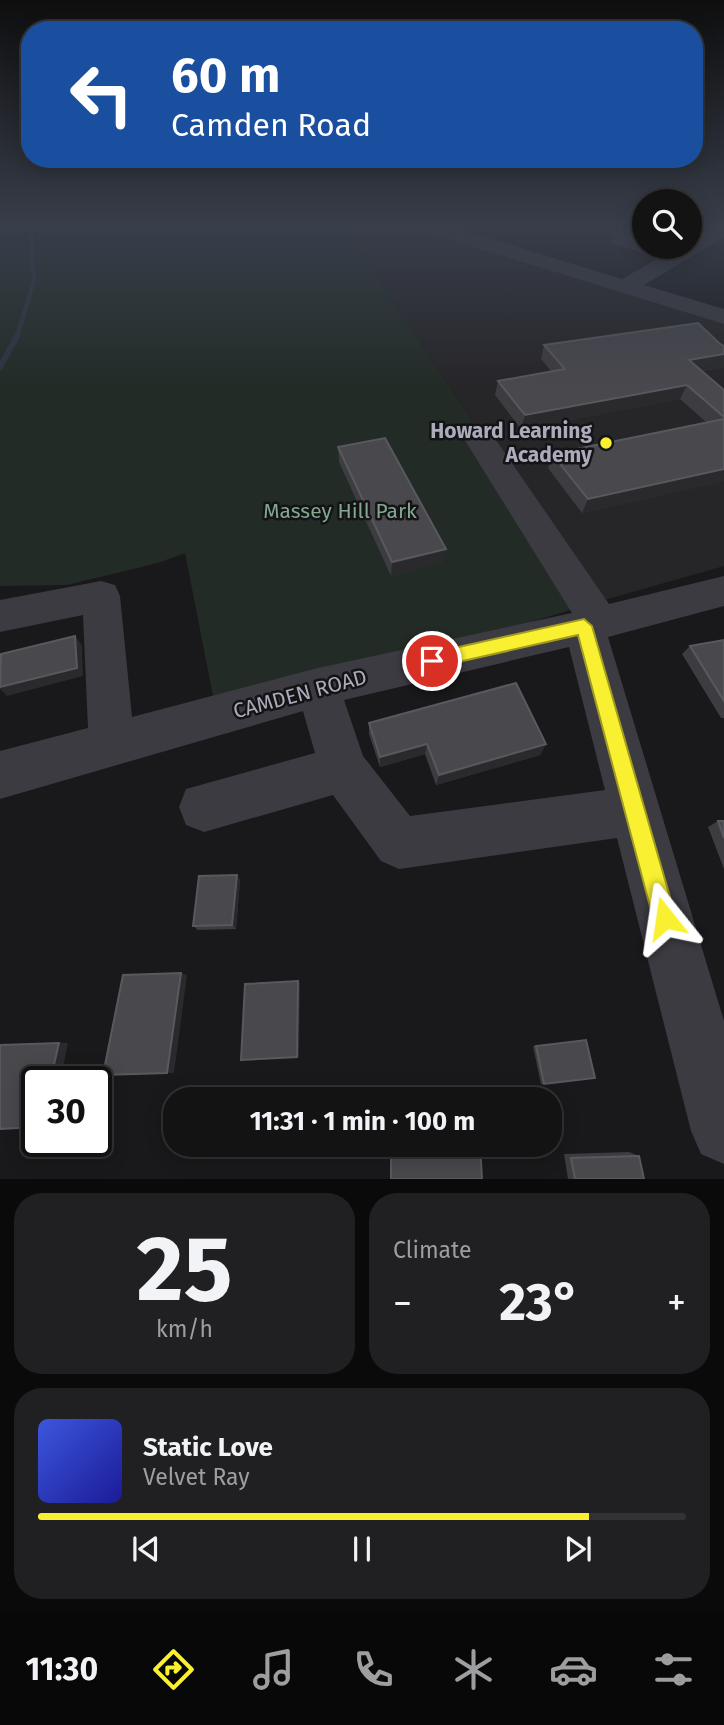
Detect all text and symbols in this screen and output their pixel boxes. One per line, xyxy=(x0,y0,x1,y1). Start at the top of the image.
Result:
text: 60 m xyxy=(171,46,280,105)
icon: left xyxy=(56,49,147,140)
text: Camden Road xyxy=(171,106,371,144)
map controls xyxy=(632,189,702,259)
button: search xyxy=(632,189,702,259)
place label: Howard Learning Academy xyxy=(430,418,592,468)
marker: Howard Learning Academy xyxy=(598,435,614,451)
park label: Massey Hill Park xyxy=(263,498,417,524)
pin xyxy=(402,631,462,691)
icon: arrive xyxy=(413,642,451,680)
street label: CAMDEN ROAD xyxy=(230,664,370,724)
position arrow xyxy=(628,881,702,955)
speed limit sign: 30 xyxy=(21,1066,112,1157)
text: 11:31 · 1 min · 100 m xyxy=(250,1106,475,1137)
text: 25 xyxy=(137,1215,232,1324)
text: Climate xyxy=(393,1236,472,1264)
text: 23° xyxy=(499,1271,580,1334)
text: − xyxy=(393,1280,412,1326)
text: + xyxy=(667,1280,686,1326)
text: km/h xyxy=(156,1315,213,1343)
text: Static Love xyxy=(143,1432,273,1463)
text: Velvet Ray xyxy=(143,1463,250,1491)
icon: previous xyxy=(127,1530,165,1568)
icon: pause xyxy=(343,1530,381,1568)
icon: next xyxy=(559,1530,597,1568)
icon: directions xyxy=(149,1645,198,1694)
icon: music xyxy=(249,1645,298,1694)
icon: phone xyxy=(349,1645,398,1694)
icon: climate xyxy=(449,1645,498,1694)
icon: car xyxy=(549,1645,598,1694)
icon: filters xyxy=(649,1645,698,1694)
text: 11:30 xyxy=(26,1650,98,1688)

